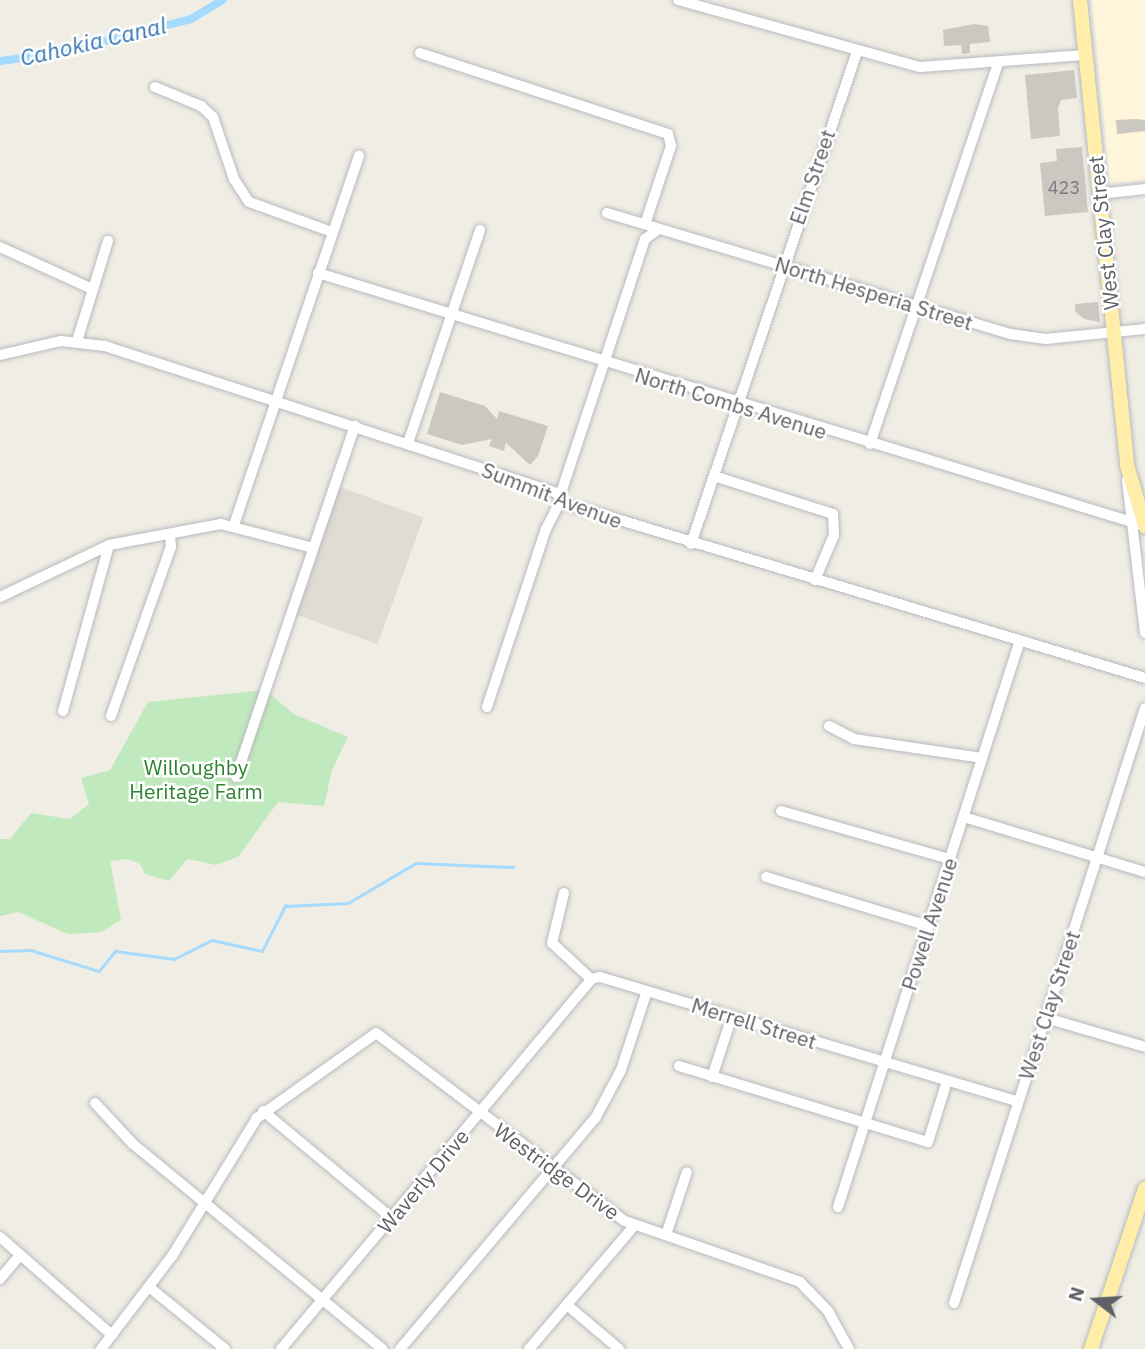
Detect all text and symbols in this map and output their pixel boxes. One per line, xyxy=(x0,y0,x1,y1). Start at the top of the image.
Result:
water label: Cahokia Canal xyxy=(17,11,169,71)
street label: Elm Street xyxy=(784,126,840,228)
street label: West Clay Street xyxy=(1082,154,1124,312)
house number: 423 xyxy=(1048,177,1080,199)
street label: North Hesperia Street xyxy=(772,251,976,335)
street label: North Combs Avenue xyxy=(632,362,830,444)
street label: Summit Avenue xyxy=(478,457,626,533)
park label: Willoughby Heritage Farm xyxy=(129,754,263,804)
street label: Powell Avenue xyxy=(896,855,962,993)
street label: West Clay Street xyxy=(1013,927,1085,1083)
street label: Merrell Street xyxy=(688,992,820,1054)
street label: Westridge Drive xyxy=(489,1117,625,1225)
street label: Waverly Drive xyxy=(372,1124,474,1238)
north arrow xyxy=(1061,1265,1131,1335)
text: N xyxy=(1062,1284,1089,1304)

